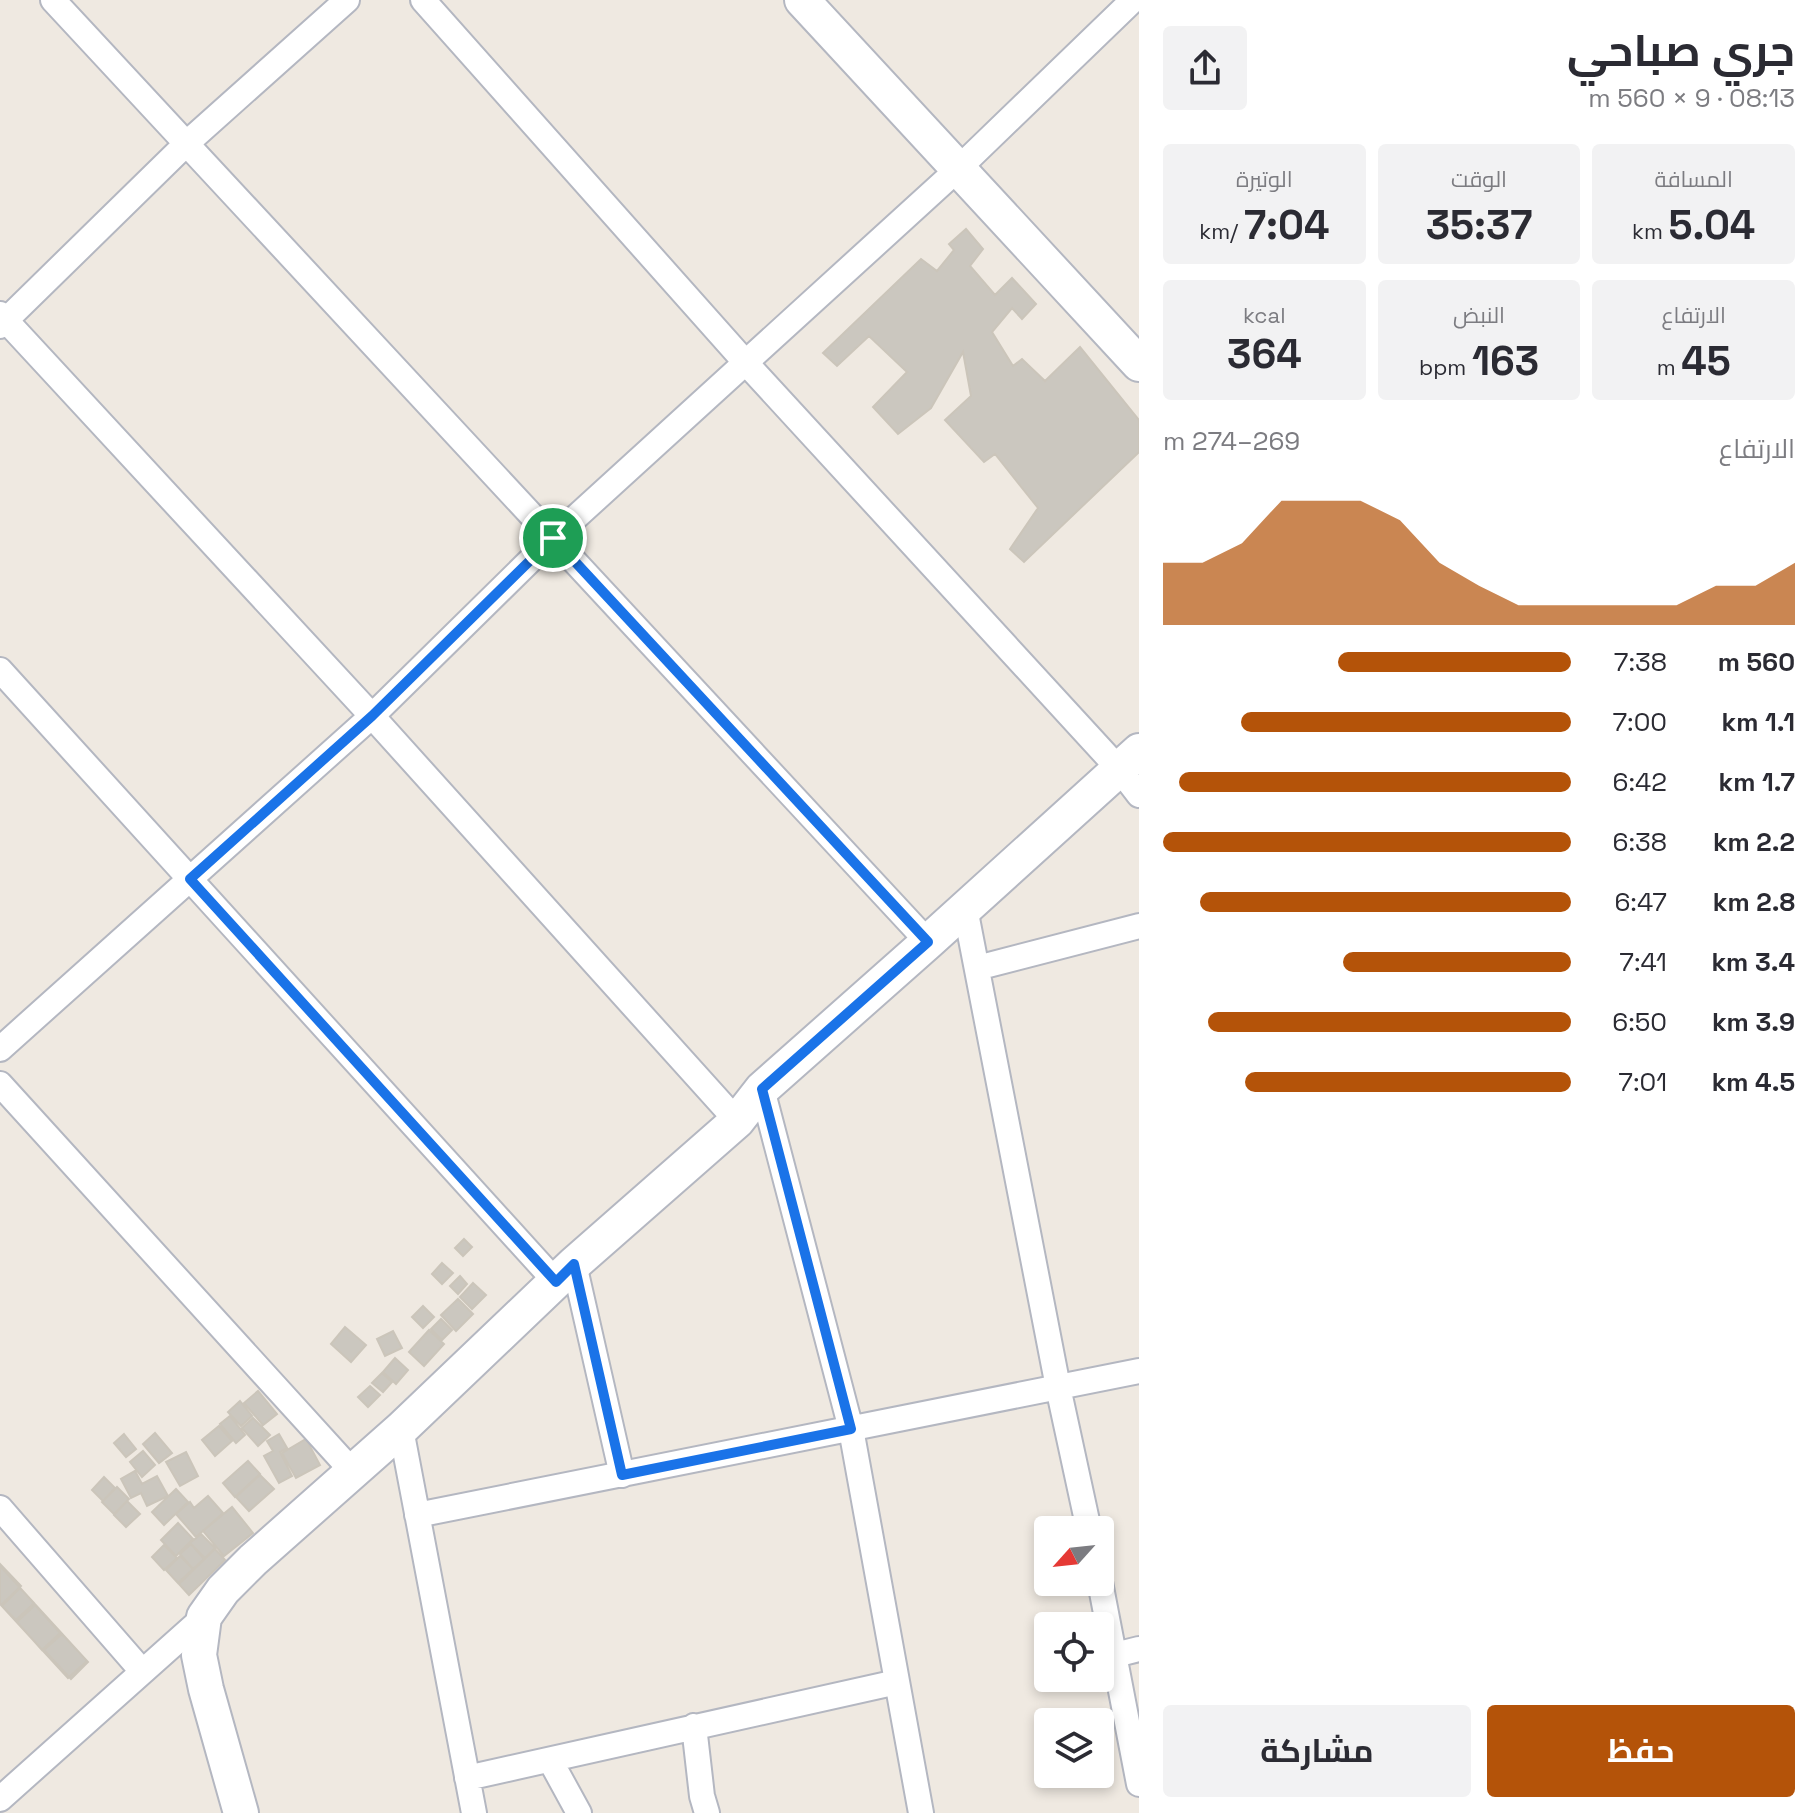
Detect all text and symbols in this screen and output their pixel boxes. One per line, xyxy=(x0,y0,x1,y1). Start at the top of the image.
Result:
text: جري صباحي xyxy=(1567,23,1795,79)
button: share xyxy=(1163,26,1247,110)
text: 08:13 · 9 × 560 m xyxy=(1588,81,1795,115)
text: الوتيرة xyxy=(1236,165,1293,193)
text: الوقت xyxy=(1451,165,1507,193)
text: المسافة xyxy=(1655,165,1733,193)
text: 7:04 xyxy=(1244,200,1329,251)
text: 35:37 xyxy=(1426,200,1532,251)
text: 5.04 xyxy=(1668,200,1755,251)
text: /km xyxy=(1199,217,1244,245)
text: km xyxy=(1632,217,1668,245)
text: kcal xyxy=(1243,301,1286,329)
text: النبض xyxy=(1453,301,1505,329)
text: الارتفاع xyxy=(1661,301,1726,329)
text: 364 xyxy=(1227,329,1302,380)
text: 163 xyxy=(1472,336,1539,387)
text: 45 xyxy=(1681,336,1731,387)
text: bpm xyxy=(1419,353,1472,381)
text: m xyxy=(1657,353,1681,381)
text: 269–274 m xyxy=(1163,424,1300,458)
text: الارتفاع xyxy=(1719,432,1795,466)
pin xyxy=(519,504,587,572)
icon: arrive xyxy=(531,516,575,560)
text: 7:38 xyxy=(1614,645,1667,679)
text: 560 m xyxy=(1718,645,1795,679)
text: 7:00 xyxy=(1612,705,1667,739)
text: 1.1 km xyxy=(1722,705,1795,739)
text: 6:42 xyxy=(1613,765,1667,799)
text: 1.7 km xyxy=(1718,765,1795,799)
text: 6:38 xyxy=(1613,825,1667,859)
text: 2.2 km xyxy=(1713,825,1795,859)
text: 6:47 xyxy=(1614,885,1667,919)
text: 2.8 km xyxy=(1713,885,1795,919)
text: 7:41 xyxy=(1619,945,1667,979)
text: 3.4 km xyxy=(1711,945,1795,979)
text: 6:50 xyxy=(1612,1005,1667,1039)
text: 3.9 km xyxy=(1712,1005,1795,1039)
text: 7:01 xyxy=(1618,1065,1667,1099)
text: 4.5 km xyxy=(1712,1065,1795,1099)
north arrow xyxy=(1034,1516,1114,1596)
map controls xyxy=(1034,1516,1114,1788)
button: locate xyxy=(1034,1612,1114,1692)
button: مشاركة xyxy=(1163,1705,1471,1797)
button: حفظ xyxy=(1487,1705,1795,1797)
button: layers xyxy=(1034,1708,1114,1788)

